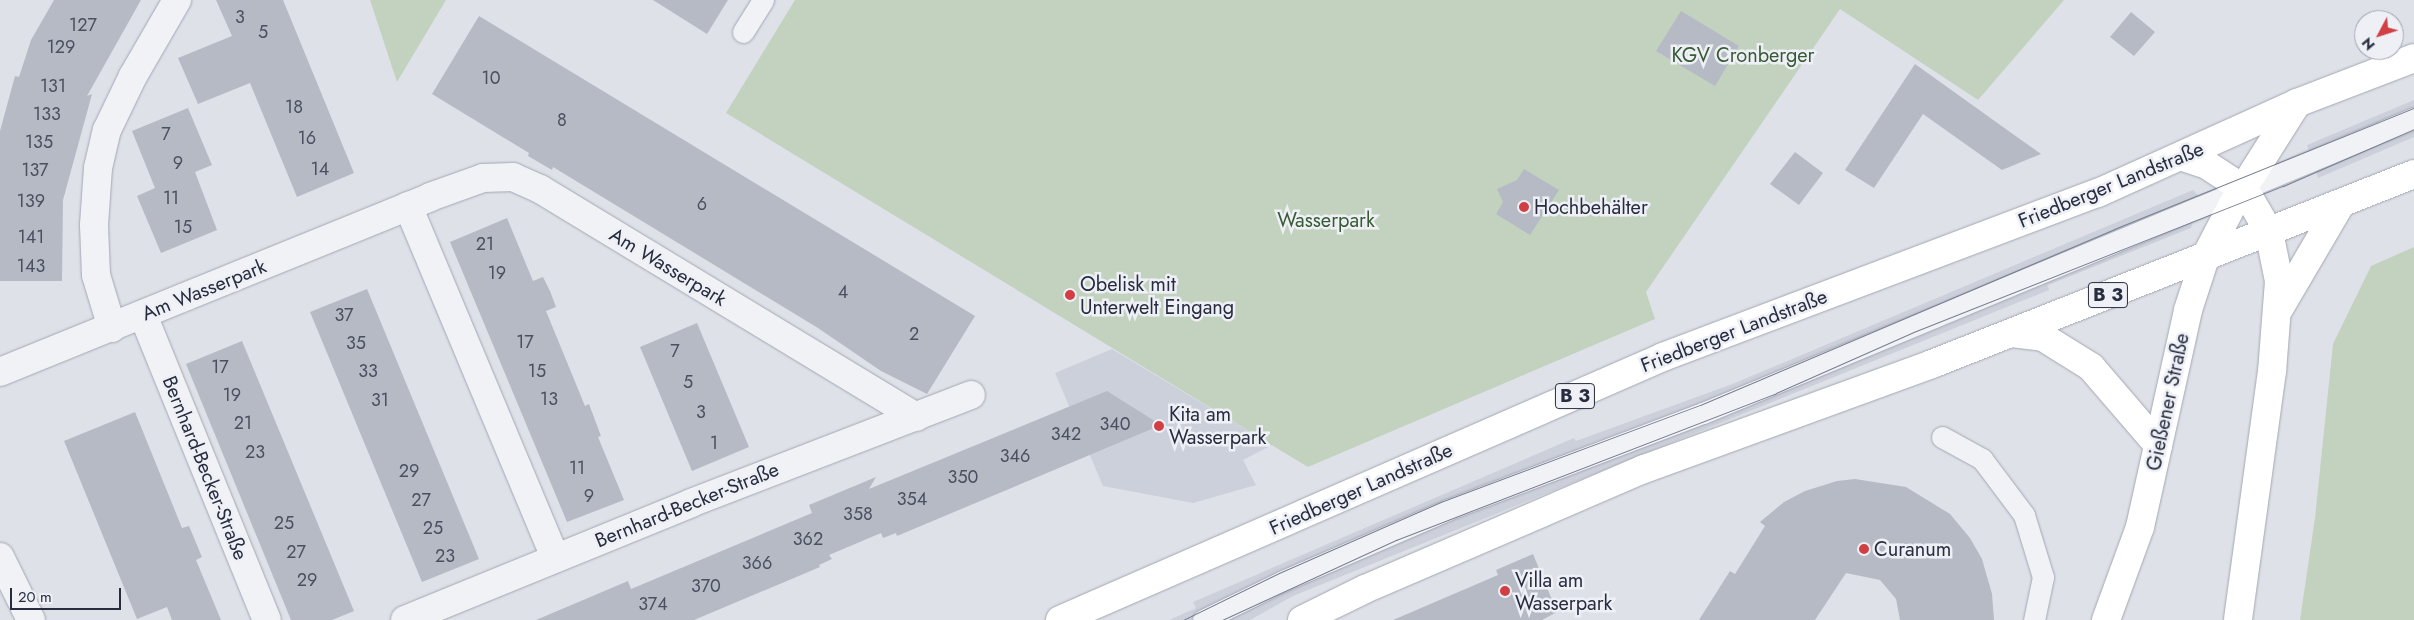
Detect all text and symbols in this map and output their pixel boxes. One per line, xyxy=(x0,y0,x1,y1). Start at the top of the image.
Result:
house number: 3 xyxy=(235,6,245,28)
north arrow xyxy=(2354,10,2404,60)
house number: 127 xyxy=(69,14,97,36)
house number: 5 xyxy=(258,21,268,43)
text: N xyxy=(2357,33,2380,55)
house number: 129 xyxy=(47,36,75,58)
park label: KGV Cronberger xyxy=(1672,43,1814,67)
house number: 10 xyxy=(482,67,500,89)
house number: 131 xyxy=(40,75,66,97)
house number: 18 xyxy=(285,96,303,118)
house number: 133 xyxy=(33,103,61,125)
house number: 8 xyxy=(557,109,567,131)
house number: 7 xyxy=(161,123,171,145)
house number: 16 xyxy=(298,127,316,149)
house number: 135 xyxy=(25,131,53,153)
street label: Friedberger Landstraße xyxy=(2015,137,2207,233)
house number: 9 xyxy=(173,152,183,174)
house number: 14 xyxy=(311,158,329,180)
house number: 137 xyxy=(21,159,49,181)
house number: 11 xyxy=(163,187,179,209)
house number: 139 xyxy=(17,190,45,212)
house number: 6 xyxy=(697,193,707,215)
place label: Hochbehälter xyxy=(1534,195,1648,219)
marker: Hochbehälter xyxy=(1518,201,1530,213)
park label: Wasserpark xyxy=(1277,208,1375,232)
house number: 15 xyxy=(174,216,192,238)
street label: Am Wasserpark xyxy=(605,223,731,311)
house number: 141 xyxy=(18,226,44,248)
house number: 21 xyxy=(476,233,494,255)
street label: Am Wasserpark xyxy=(138,254,270,326)
house number: 143 xyxy=(17,255,45,277)
house number: 19 xyxy=(488,262,506,284)
place label: Obelisk mit Unterwelt Eingang xyxy=(1080,272,1234,319)
road number: B 3 xyxy=(2087,278,2129,312)
house number: 4 xyxy=(838,281,848,303)
street label: Friedberger Landstraße xyxy=(1637,284,1831,378)
marker: Obelisk mit Unterwelt Eingang xyxy=(1064,289,1076,301)
house number: 37 xyxy=(334,304,354,326)
house number: 2 xyxy=(909,323,919,345)
house number: 17 xyxy=(516,331,534,353)
street label: Gießener Straße xyxy=(2142,331,2194,473)
house number: 35 xyxy=(346,332,366,354)
house number: 7 xyxy=(670,340,680,362)
house number: 17 xyxy=(211,356,229,378)
house number: 33 xyxy=(358,360,378,382)
house number: 15 xyxy=(528,360,546,382)
house number: 5 xyxy=(683,371,693,393)
street label: Bernhard-Becker-Straße xyxy=(157,373,253,563)
road number: B 3 xyxy=(1554,380,1596,412)
house number: 19 xyxy=(223,384,241,406)
house number: 13 xyxy=(540,388,558,410)
house number: 31 xyxy=(371,389,389,411)
house number: 3 xyxy=(696,401,706,423)
place label: Kita am Wasserpark xyxy=(1169,402,1266,449)
house number: 21 xyxy=(234,412,252,434)
house number: 340 xyxy=(1099,413,1131,435)
marker: Kita am Wasserpark xyxy=(1153,420,1165,432)
house number: 342 xyxy=(1051,423,1081,445)
house number: 1 xyxy=(710,432,718,454)
street label: Friedberger Landstraße xyxy=(1266,438,1456,540)
house number: 23 xyxy=(245,441,265,463)
house number: 346 xyxy=(1000,445,1030,467)
house number: 11 xyxy=(569,457,585,479)
street label: Bernhard-Becker-Straße xyxy=(592,457,782,553)
house number: 29 xyxy=(399,460,419,482)
house number: 350 xyxy=(948,466,978,488)
house number: 9 xyxy=(584,485,594,507)
house number: 354 xyxy=(897,488,927,510)
house number: 27 xyxy=(411,489,431,511)
house number: 358 xyxy=(843,503,873,525)
house number: 25 xyxy=(274,512,294,534)
house number: 25 xyxy=(423,517,443,539)
house number: 362 xyxy=(793,528,823,550)
place label: Curanum xyxy=(1874,537,1951,561)
house number: 27 xyxy=(286,541,306,563)
marker: Curanum xyxy=(1858,543,1870,555)
house number: 23 xyxy=(435,545,455,567)
house number: 366 xyxy=(742,552,772,574)
place label: Villa am Wasserpark xyxy=(1515,568,1612,615)
house number: 29 xyxy=(297,569,317,591)
house number: 370 xyxy=(691,575,721,597)
scale bar xyxy=(12,578,124,610)
marker: Villa am Wasserpark xyxy=(1499,585,1511,597)
text: 20 m xyxy=(18,586,52,608)
house number: 374 xyxy=(638,593,668,615)

